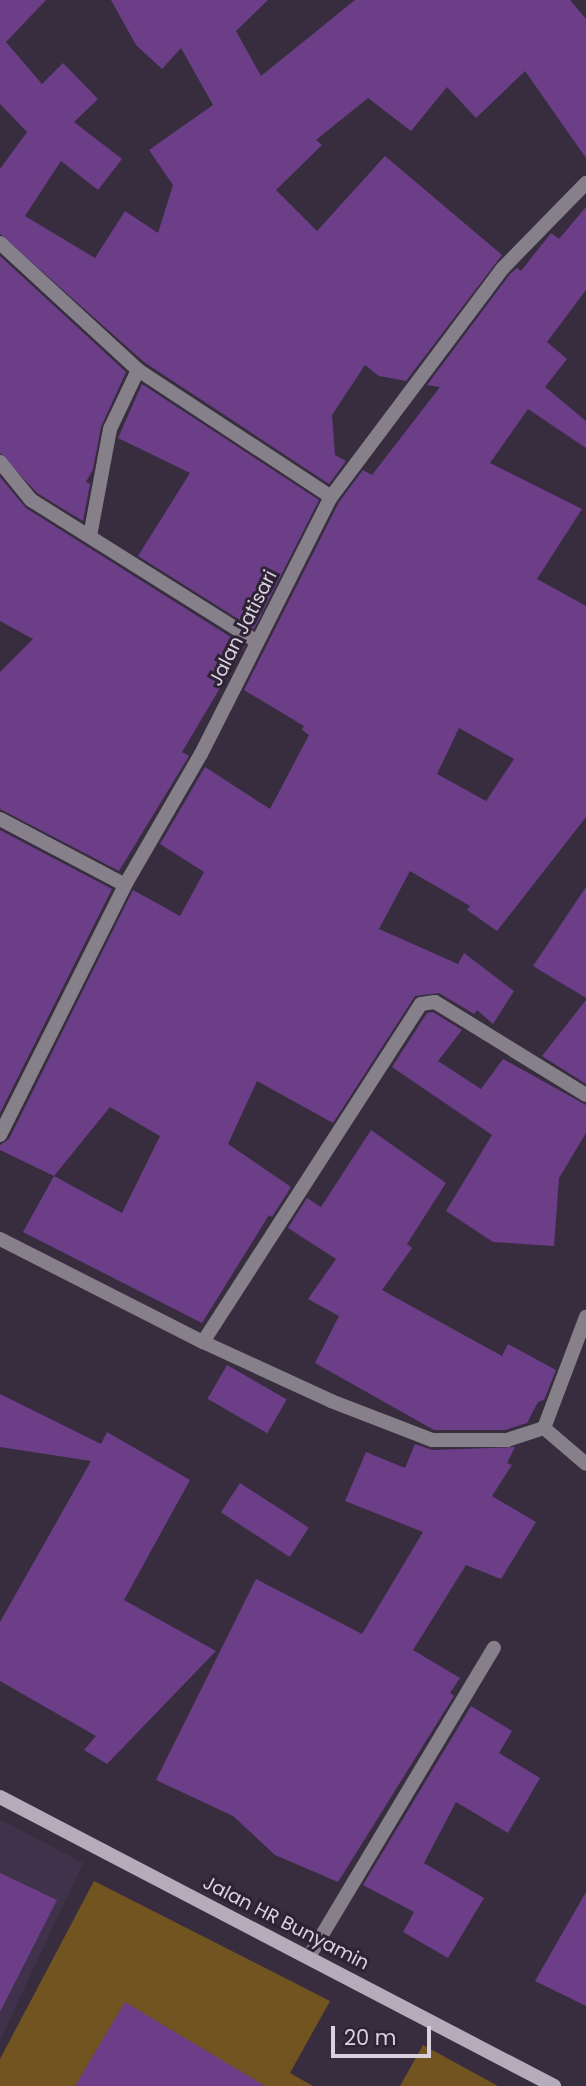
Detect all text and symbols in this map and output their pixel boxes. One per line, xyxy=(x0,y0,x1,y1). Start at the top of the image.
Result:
street label: Jalan Jatisari xyxy=(204,566,282,690)
street label: Jalan HR Bunyamin xyxy=(199,1871,373,1975)
scale bar xyxy=(334,2012,434,2056)
text: 20 m xyxy=(344,2023,397,2052)

